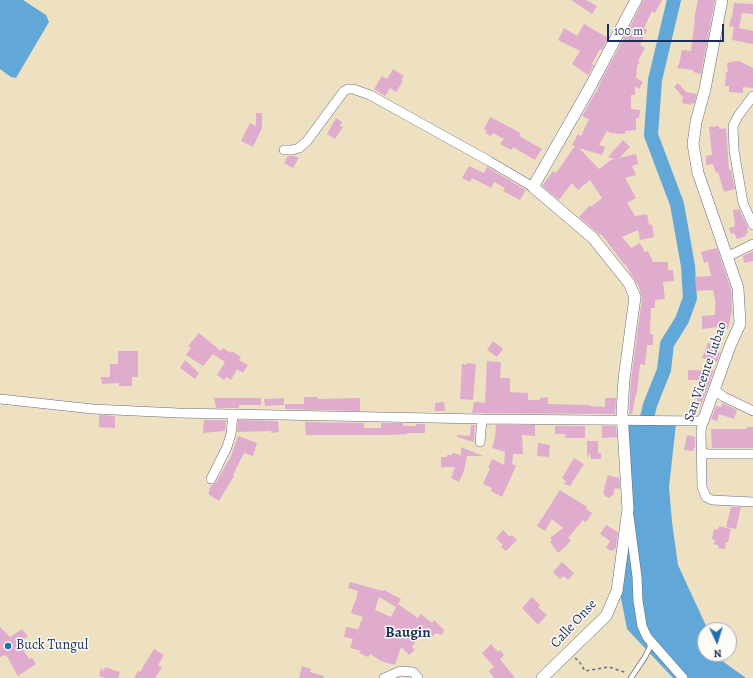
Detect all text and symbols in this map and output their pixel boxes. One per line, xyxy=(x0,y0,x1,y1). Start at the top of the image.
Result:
scale bar xyxy=(609,16,726,42)
text: 100 m xyxy=(614,23,643,39)
street label: San Vicente Lubao xyxy=(681,320,731,424)
street label: Calle Onse xyxy=(547,596,601,652)
north arrow xyxy=(697,622,737,662)
district label: Baugin xyxy=(385,624,431,642)
place label: Buck Tungul xyxy=(16,638,88,654)
marker: Buck Tungul xyxy=(3,641,13,651)
text: N xyxy=(713,646,722,661)

